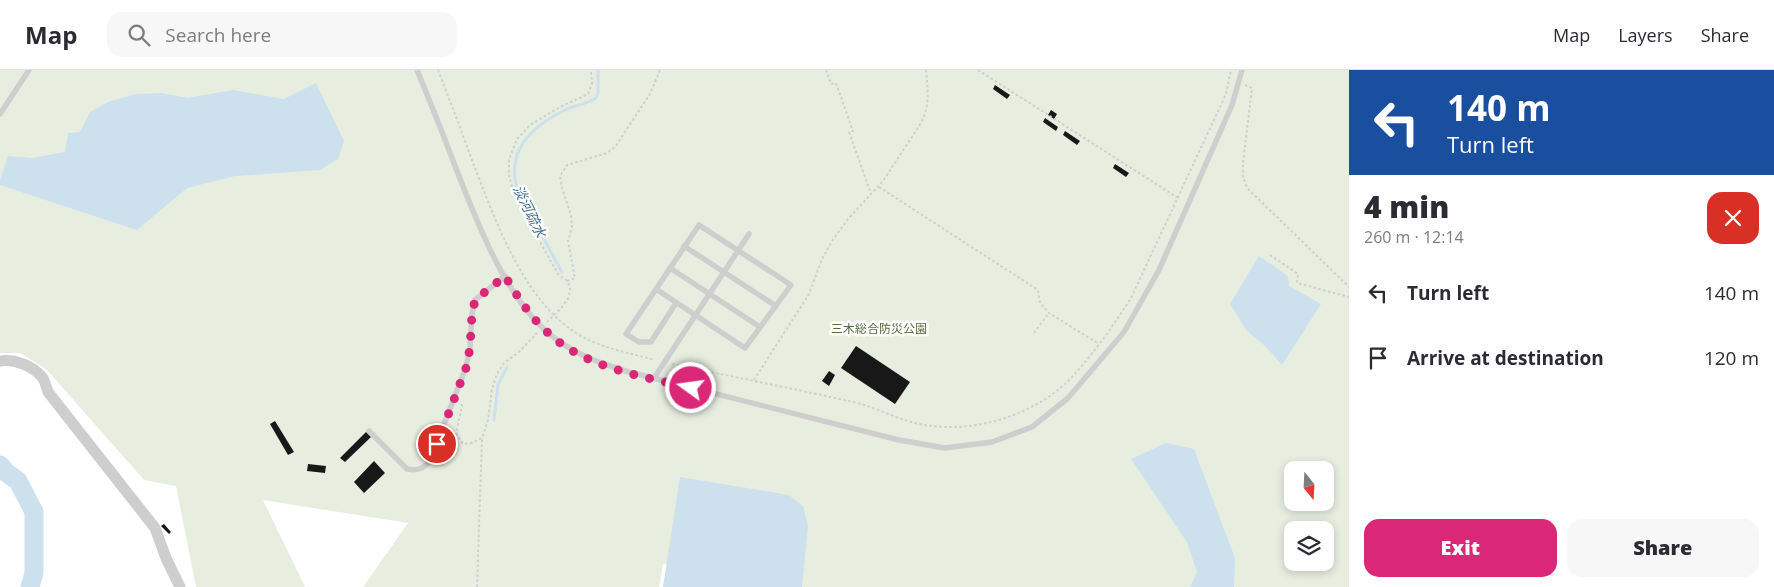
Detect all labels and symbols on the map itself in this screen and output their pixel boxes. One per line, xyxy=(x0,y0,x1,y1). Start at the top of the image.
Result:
water label: 淡河疏水 xyxy=(509,182,552,242)
park label: 三木総合防災公園 xyxy=(831,320,927,337)
position arrow xyxy=(664,361,716,413)
pin xyxy=(416,423,458,465)
north arrow xyxy=(1284,461,1334,511)

